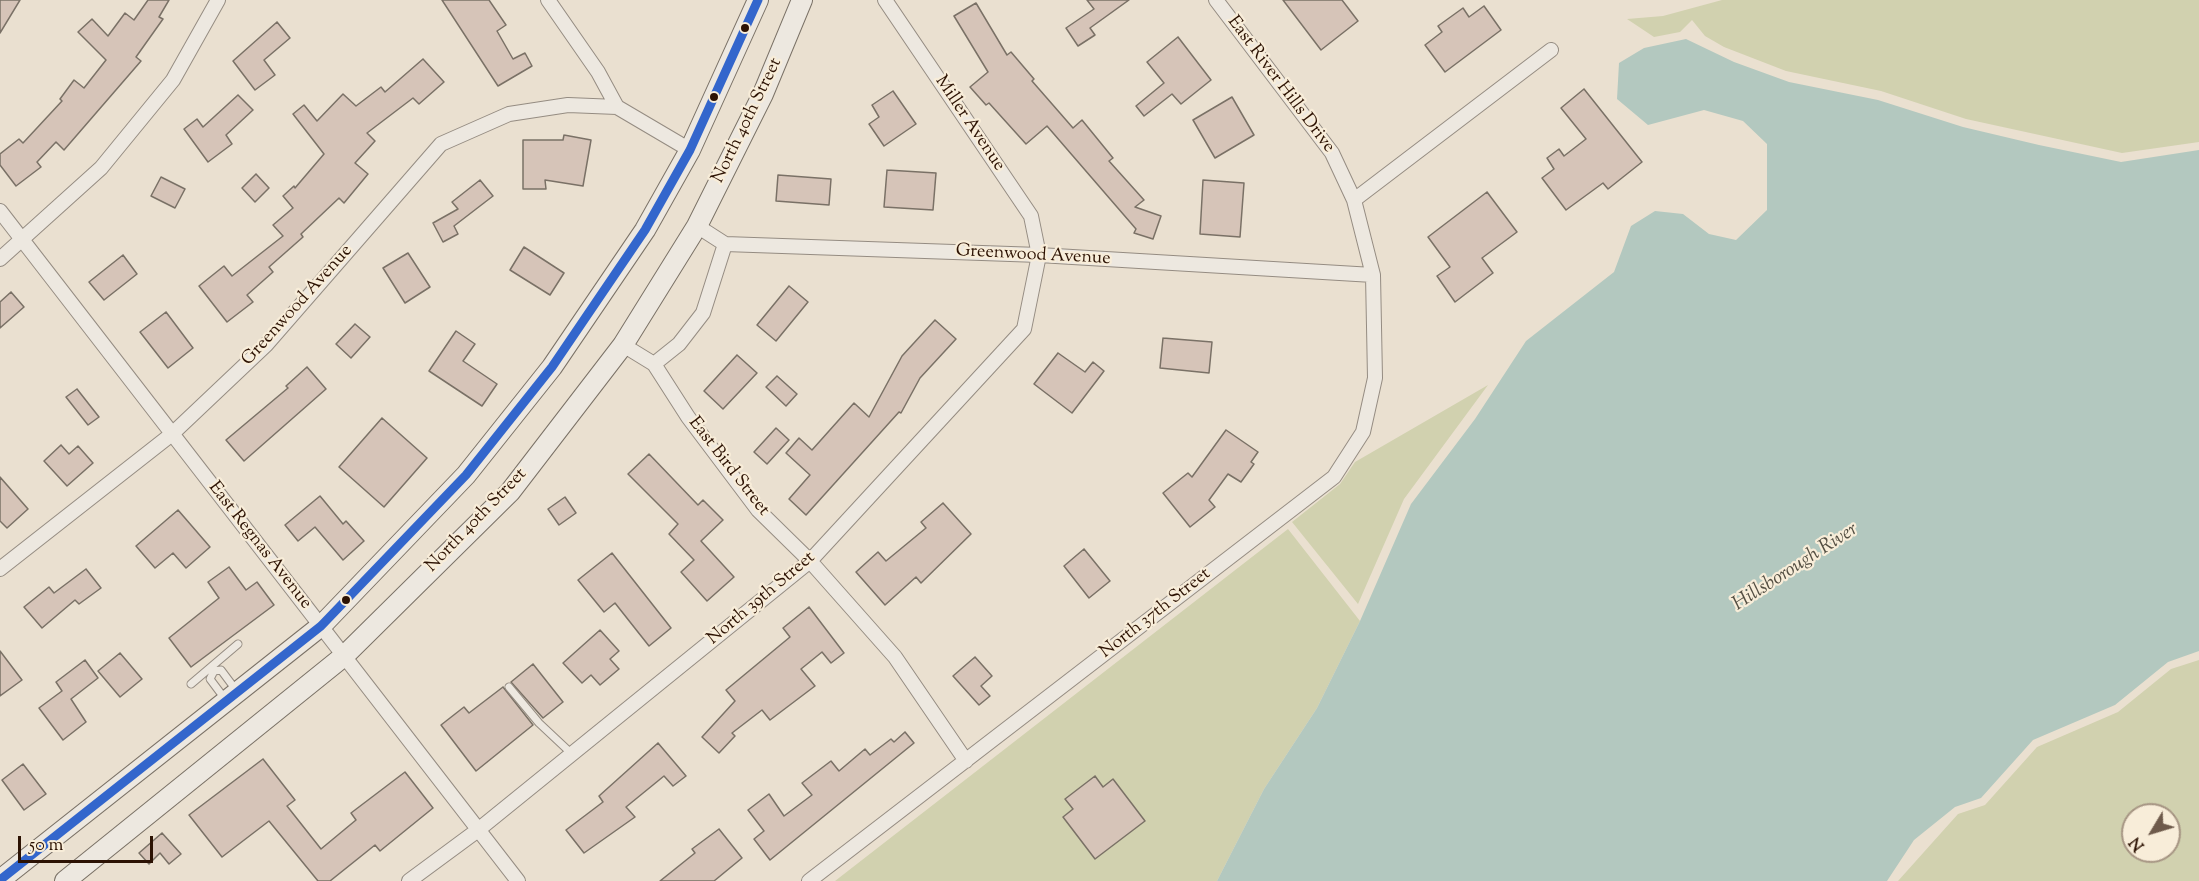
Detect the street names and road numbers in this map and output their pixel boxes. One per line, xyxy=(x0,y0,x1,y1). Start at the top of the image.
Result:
street label: East River Hills Drive xyxy=(1222,12,1338,158)
street label: North 40th Street xyxy=(708,55,788,187)
street label: Miller Avenue xyxy=(929,72,1009,176)
street label: Greenwood Avenue xyxy=(238,241,358,371)
street label: Greenwood Avenue xyxy=(955,241,1111,271)
street label: East Bird Street xyxy=(683,413,773,521)
street label: North 40th Street xyxy=(422,464,532,578)
street label: East Regnas Avenue xyxy=(203,478,315,614)
street label: North 39th Street xyxy=(704,548,820,650)
street label: North 37th Street xyxy=(1096,564,1216,664)

